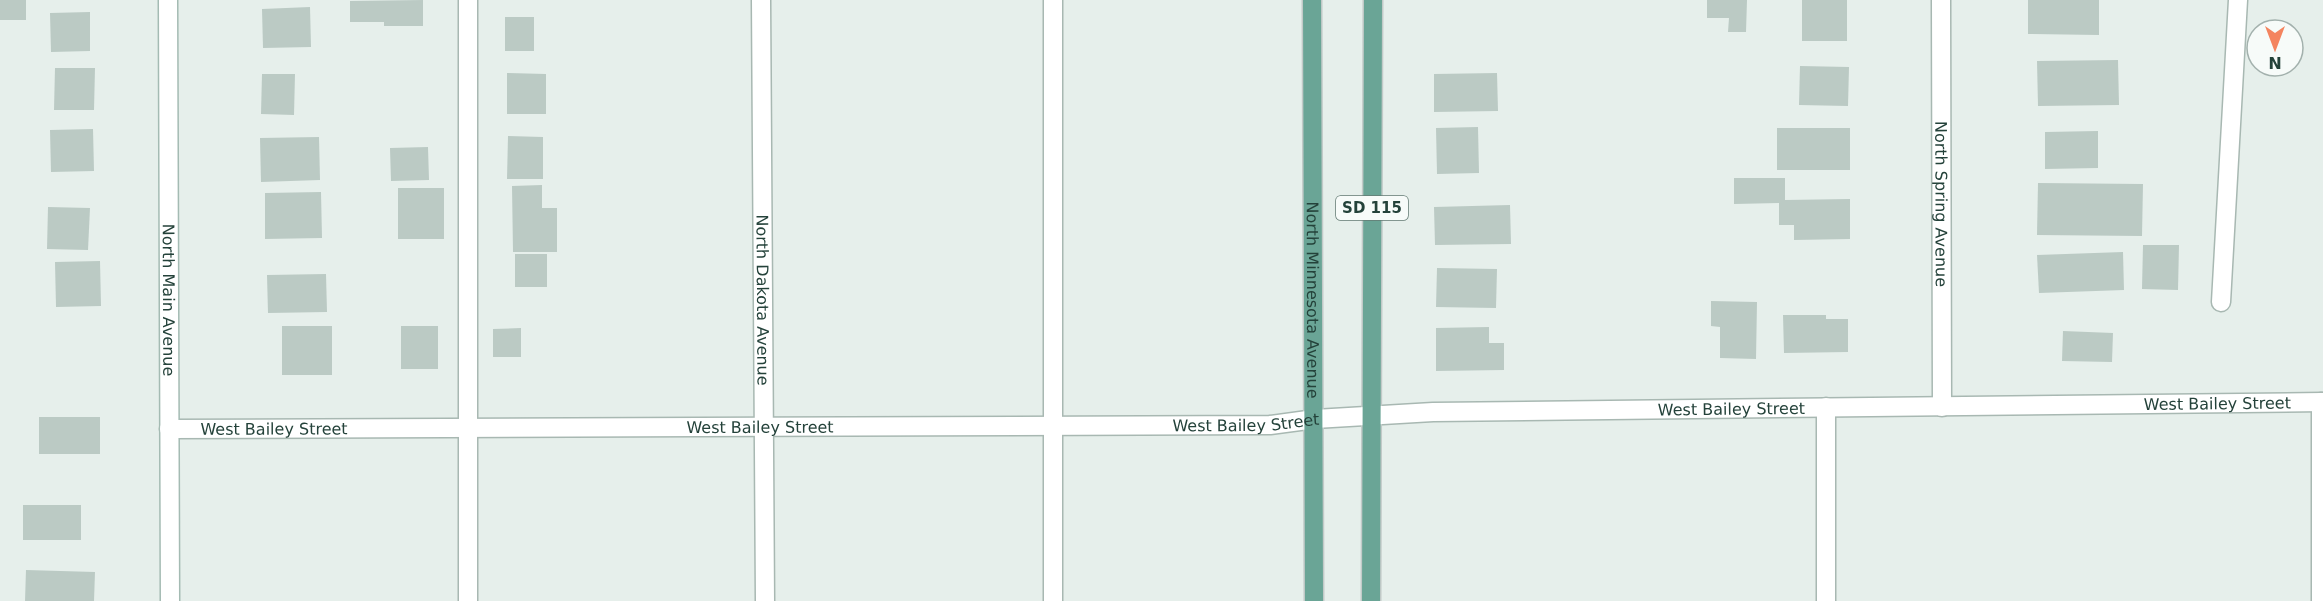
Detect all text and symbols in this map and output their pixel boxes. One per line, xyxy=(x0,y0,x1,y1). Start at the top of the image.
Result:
north arrow xyxy=(2245,18,2305,78)
text: N xyxy=(2268,53,2282,72)
street label: North Spring Avenue xyxy=(1932,121,1951,287)
road number: SD 115 xyxy=(1336,196,1408,220)
street label: North Minnesota Avenue xyxy=(1303,201,1323,399)
street label: North Dakota Avenue xyxy=(753,214,773,386)
street label: North Main Avenue xyxy=(159,224,179,376)
street label: West Bailey Street xyxy=(2144,393,2291,414)
street label: West Bailey Street xyxy=(1658,398,1805,419)
street label: West Bailey Street xyxy=(1172,409,1320,435)
street label: West Bailey Street xyxy=(686,417,834,437)
street label: West Bailey Street xyxy=(200,419,348,438)

